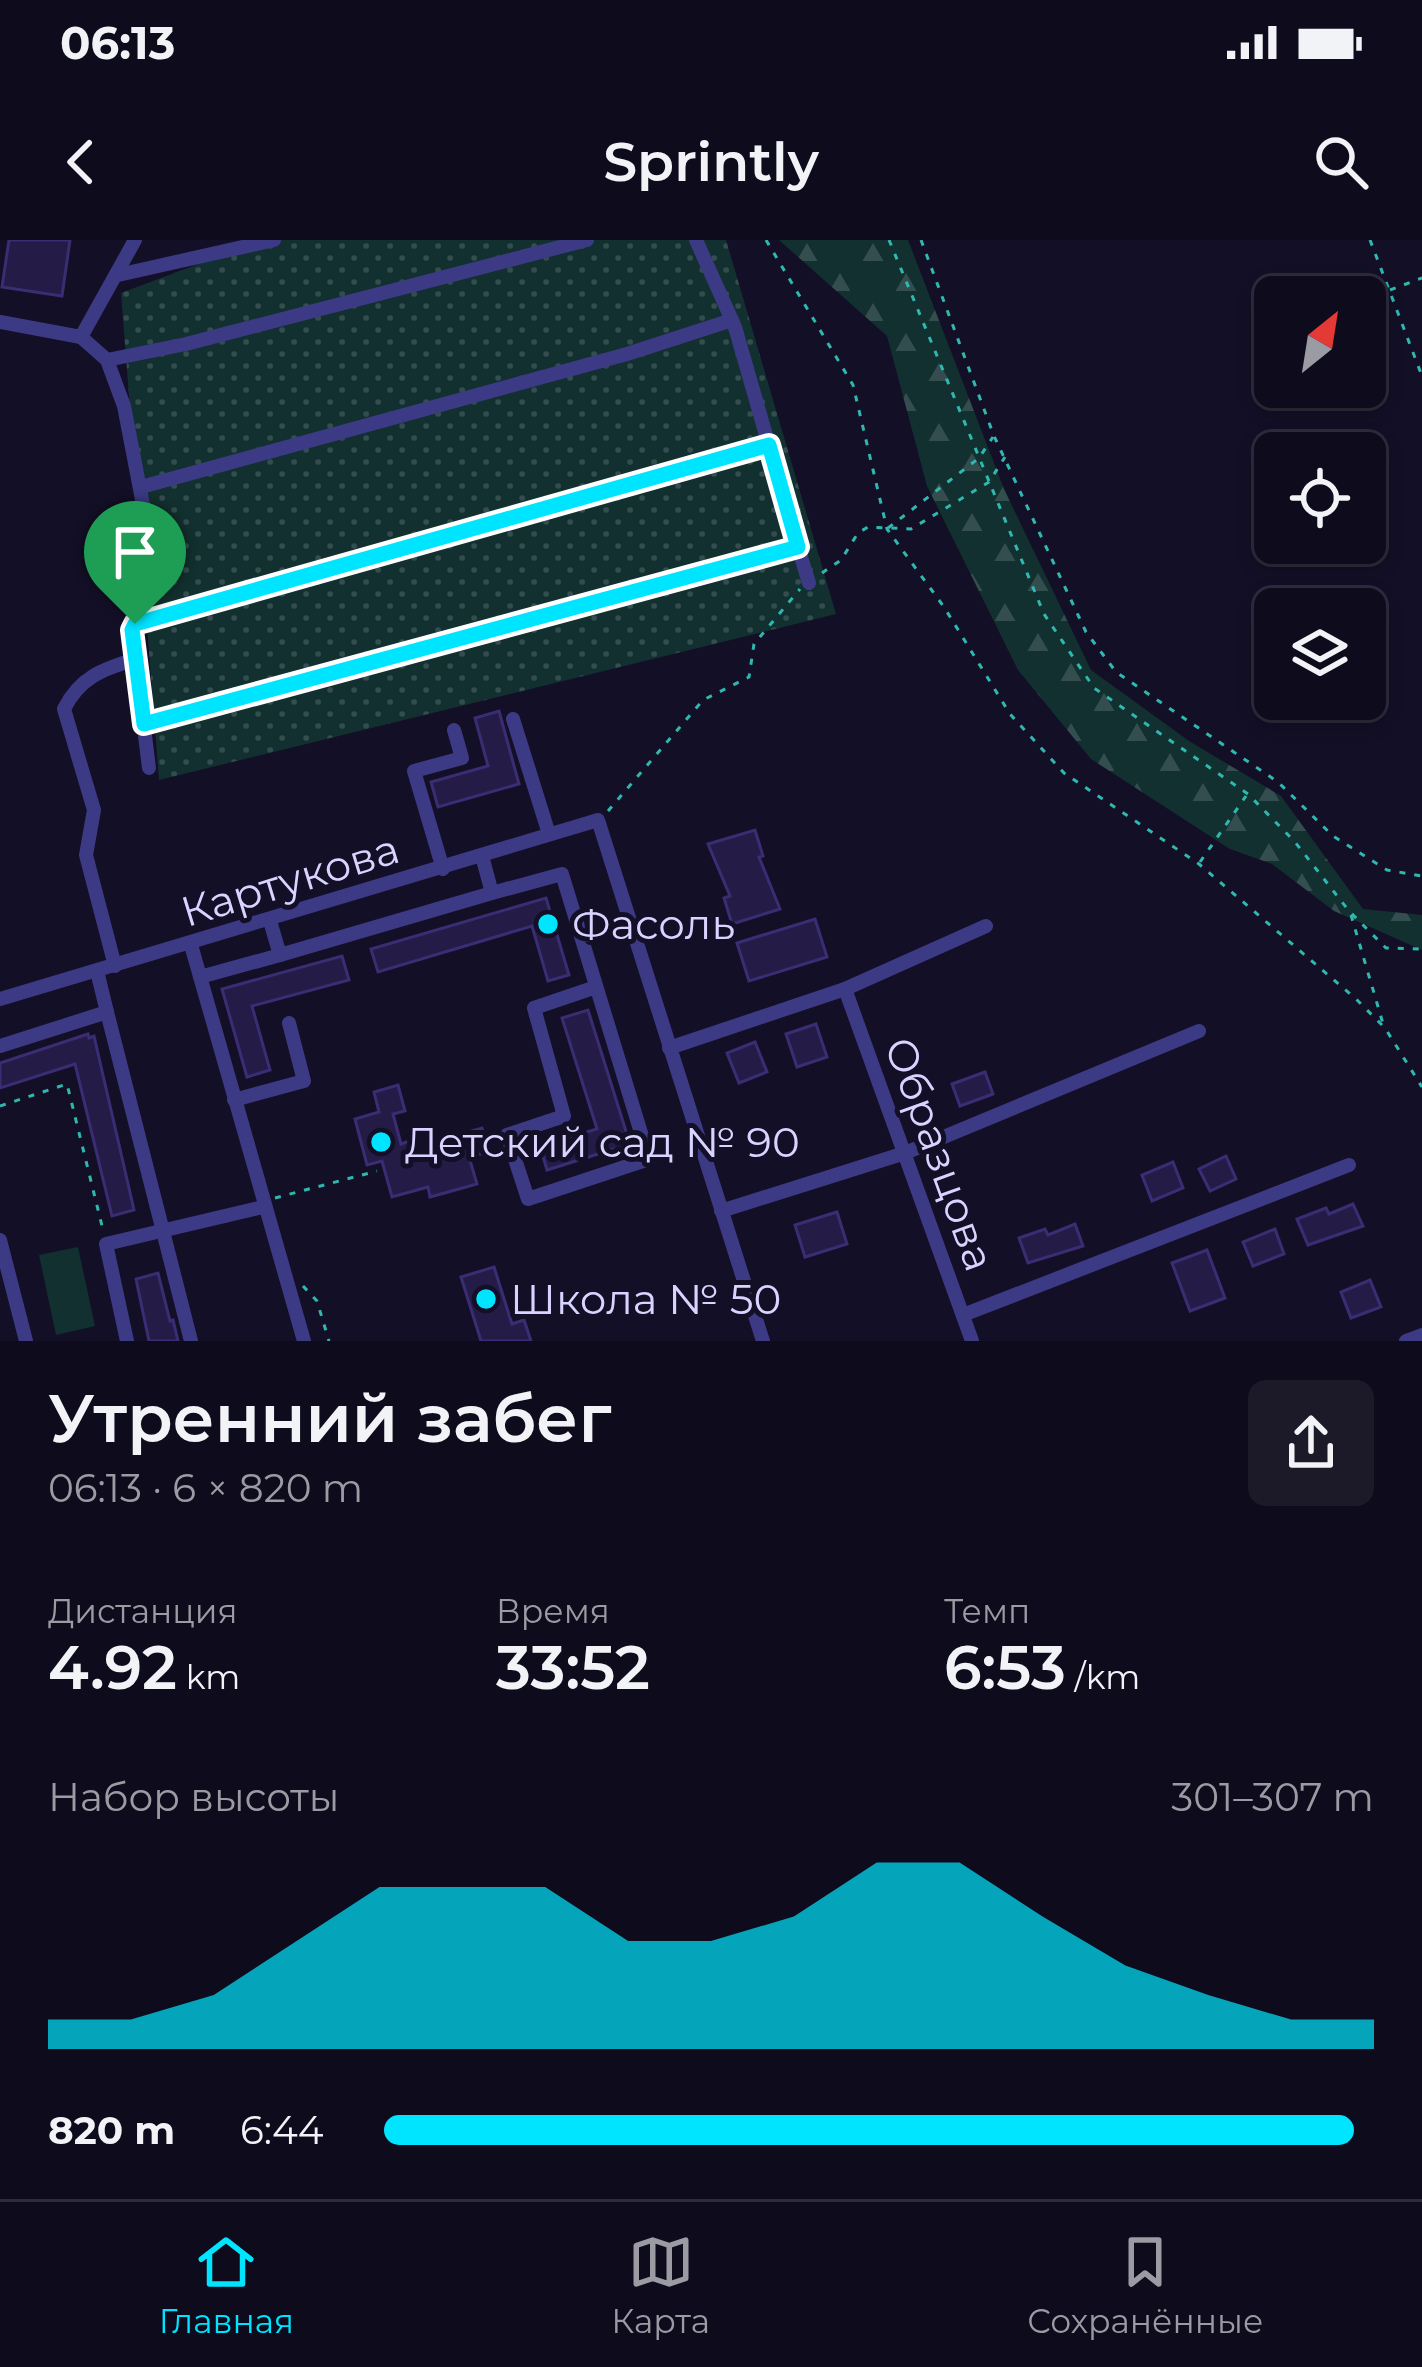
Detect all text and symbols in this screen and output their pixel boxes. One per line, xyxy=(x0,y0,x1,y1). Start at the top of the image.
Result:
text: 06:13 xyxy=(60,15,175,70)
icon: back xyxy=(48,129,114,195)
text: Sprintly xyxy=(603,129,819,195)
icon: search xyxy=(1308,129,1374,195)
north arrow xyxy=(1254,276,1386,408)
map controls xyxy=(1254,276,1386,720)
button: locate xyxy=(1254,432,1386,564)
pin xyxy=(84,501,186,624)
icon: arrive xyxy=(102,519,168,585)
button: layers xyxy=(1254,588,1386,720)
street label: Картукова xyxy=(175,822,405,938)
place label: Фасоль xyxy=(572,898,735,950)
marker: Фасоль xyxy=(535,911,561,937)
street label: Образцова xyxy=(874,1030,1006,1278)
place label: Детский сад № 90 xyxy=(405,1116,800,1168)
marker: Детский сад № 90 xyxy=(368,1129,394,1155)
place label: Школа № 50 xyxy=(510,1273,781,1325)
marker: Школа № 50 xyxy=(473,1286,499,1312)
text: Утренний забег xyxy=(48,1378,611,1459)
button: share xyxy=(1248,1380,1374,1506)
text: 06:13 · 6 × 820 m xyxy=(48,1464,363,1512)
text: Дистанция xyxy=(48,1591,238,1631)
text: Время xyxy=(496,1591,610,1631)
text: Темп xyxy=(944,1591,1030,1631)
text: 4.92 xyxy=(48,1631,177,1704)
text: 33:52 xyxy=(496,1631,650,1704)
text: 6:53 xyxy=(944,1631,1066,1704)
text: km xyxy=(177,1657,240,1697)
text: /km xyxy=(1066,1657,1140,1697)
text: Набор высоты xyxy=(48,1773,339,1821)
text: 301–307 m xyxy=(1171,1773,1374,1821)
text: 820 m xyxy=(48,2106,175,2154)
text: 6:44 xyxy=(240,2106,324,2154)
tab: Главная xyxy=(159,2229,294,2341)
tab: Карта xyxy=(611,2229,710,2341)
tab: Сохранённые xyxy=(1027,2229,1263,2341)

